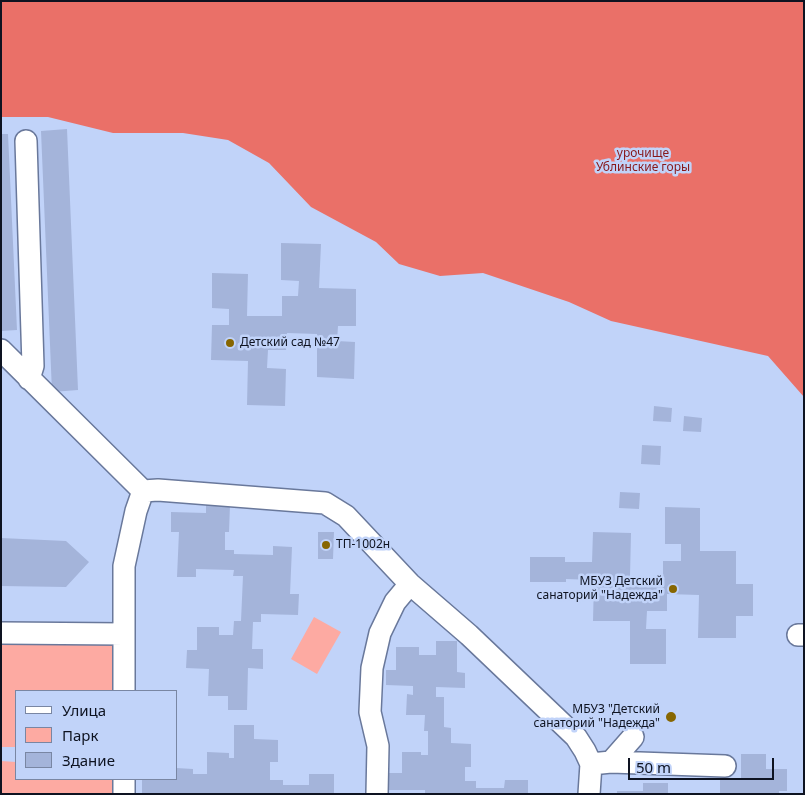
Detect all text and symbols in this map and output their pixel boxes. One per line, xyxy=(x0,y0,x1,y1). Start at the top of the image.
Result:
park label: урочище Ублинские горы xyxy=(596,147,690,175)
place label: Детский сад №47 xyxy=(240,336,340,350)
marker: Детский сад №47 xyxy=(224,337,236,349)
place label: ТП-1002н xyxy=(336,538,390,552)
marker: ТП-1002н xyxy=(320,539,332,551)
place label: МБУЗ Детский санаторий "Надежда" xyxy=(537,575,663,603)
marker: МБУЗ Детский санаторий "Надежда" xyxy=(667,583,679,595)
legend xyxy=(15,690,178,780)
text: Улица xyxy=(62,700,106,720)
place label: МБУЗ "Детский санаторий "Надежда" xyxy=(534,703,660,731)
marker: МБУЗ "Детский санаторий "Надежда" xyxy=(664,710,678,724)
text: Парк xyxy=(62,725,98,745)
scale bar xyxy=(630,748,776,780)
text: Здание xyxy=(62,750,115,770)
text: 50 m xyxy=(636,757,671,777)

